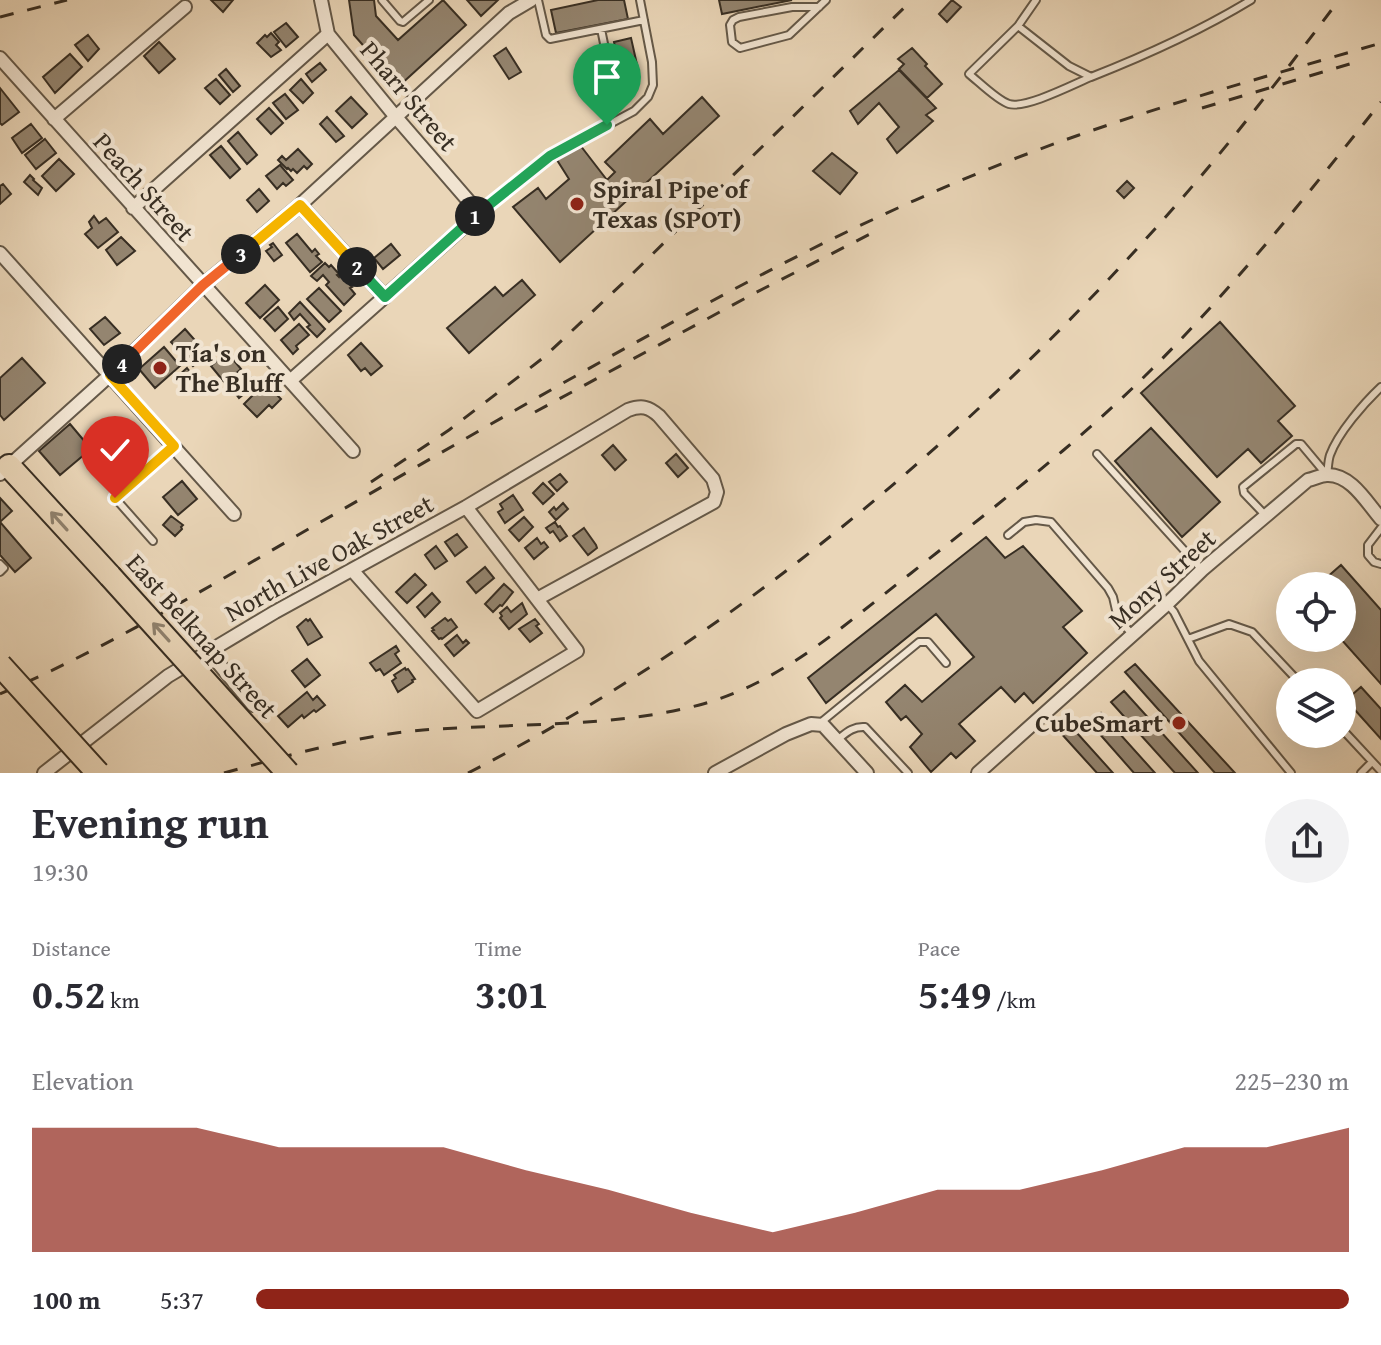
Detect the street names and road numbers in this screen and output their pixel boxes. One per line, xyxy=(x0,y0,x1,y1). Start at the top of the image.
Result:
street label: Pharr Street xyxy=(351,32,467,159)
street label: Peach Street xyxy=(84,123,204,250)
street label: North Live Oak Street xyxy=(217,484,440,631)
street label: Mony Street xyxy=(1099,519,1224,638)
street label: East Belknap Street xyxy=(117,544,287,727)

